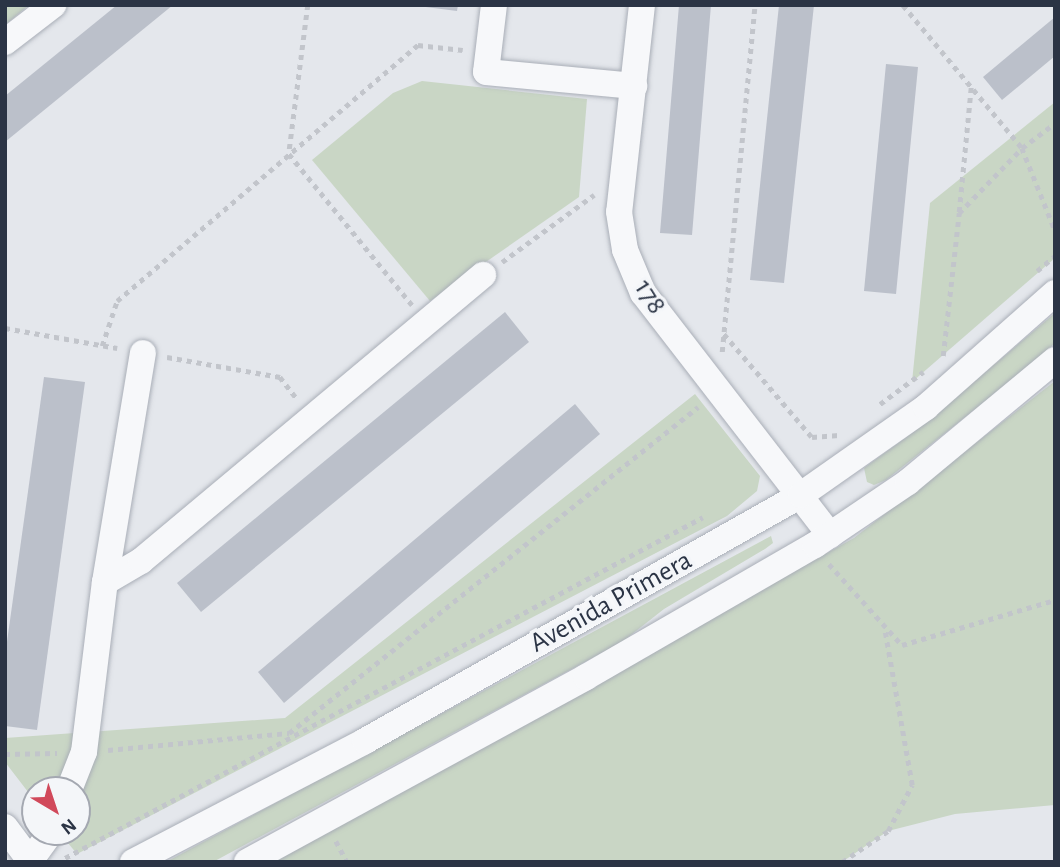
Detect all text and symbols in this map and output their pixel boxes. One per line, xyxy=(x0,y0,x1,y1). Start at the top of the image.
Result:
street label: 178 xyxy=(627,273,673,321)
street label: Avenida Primera xyxy=(524,544,698,660)
north arrow xyxy=(21,776,91,846)
text: N xyxy=(57,815,79,838)

